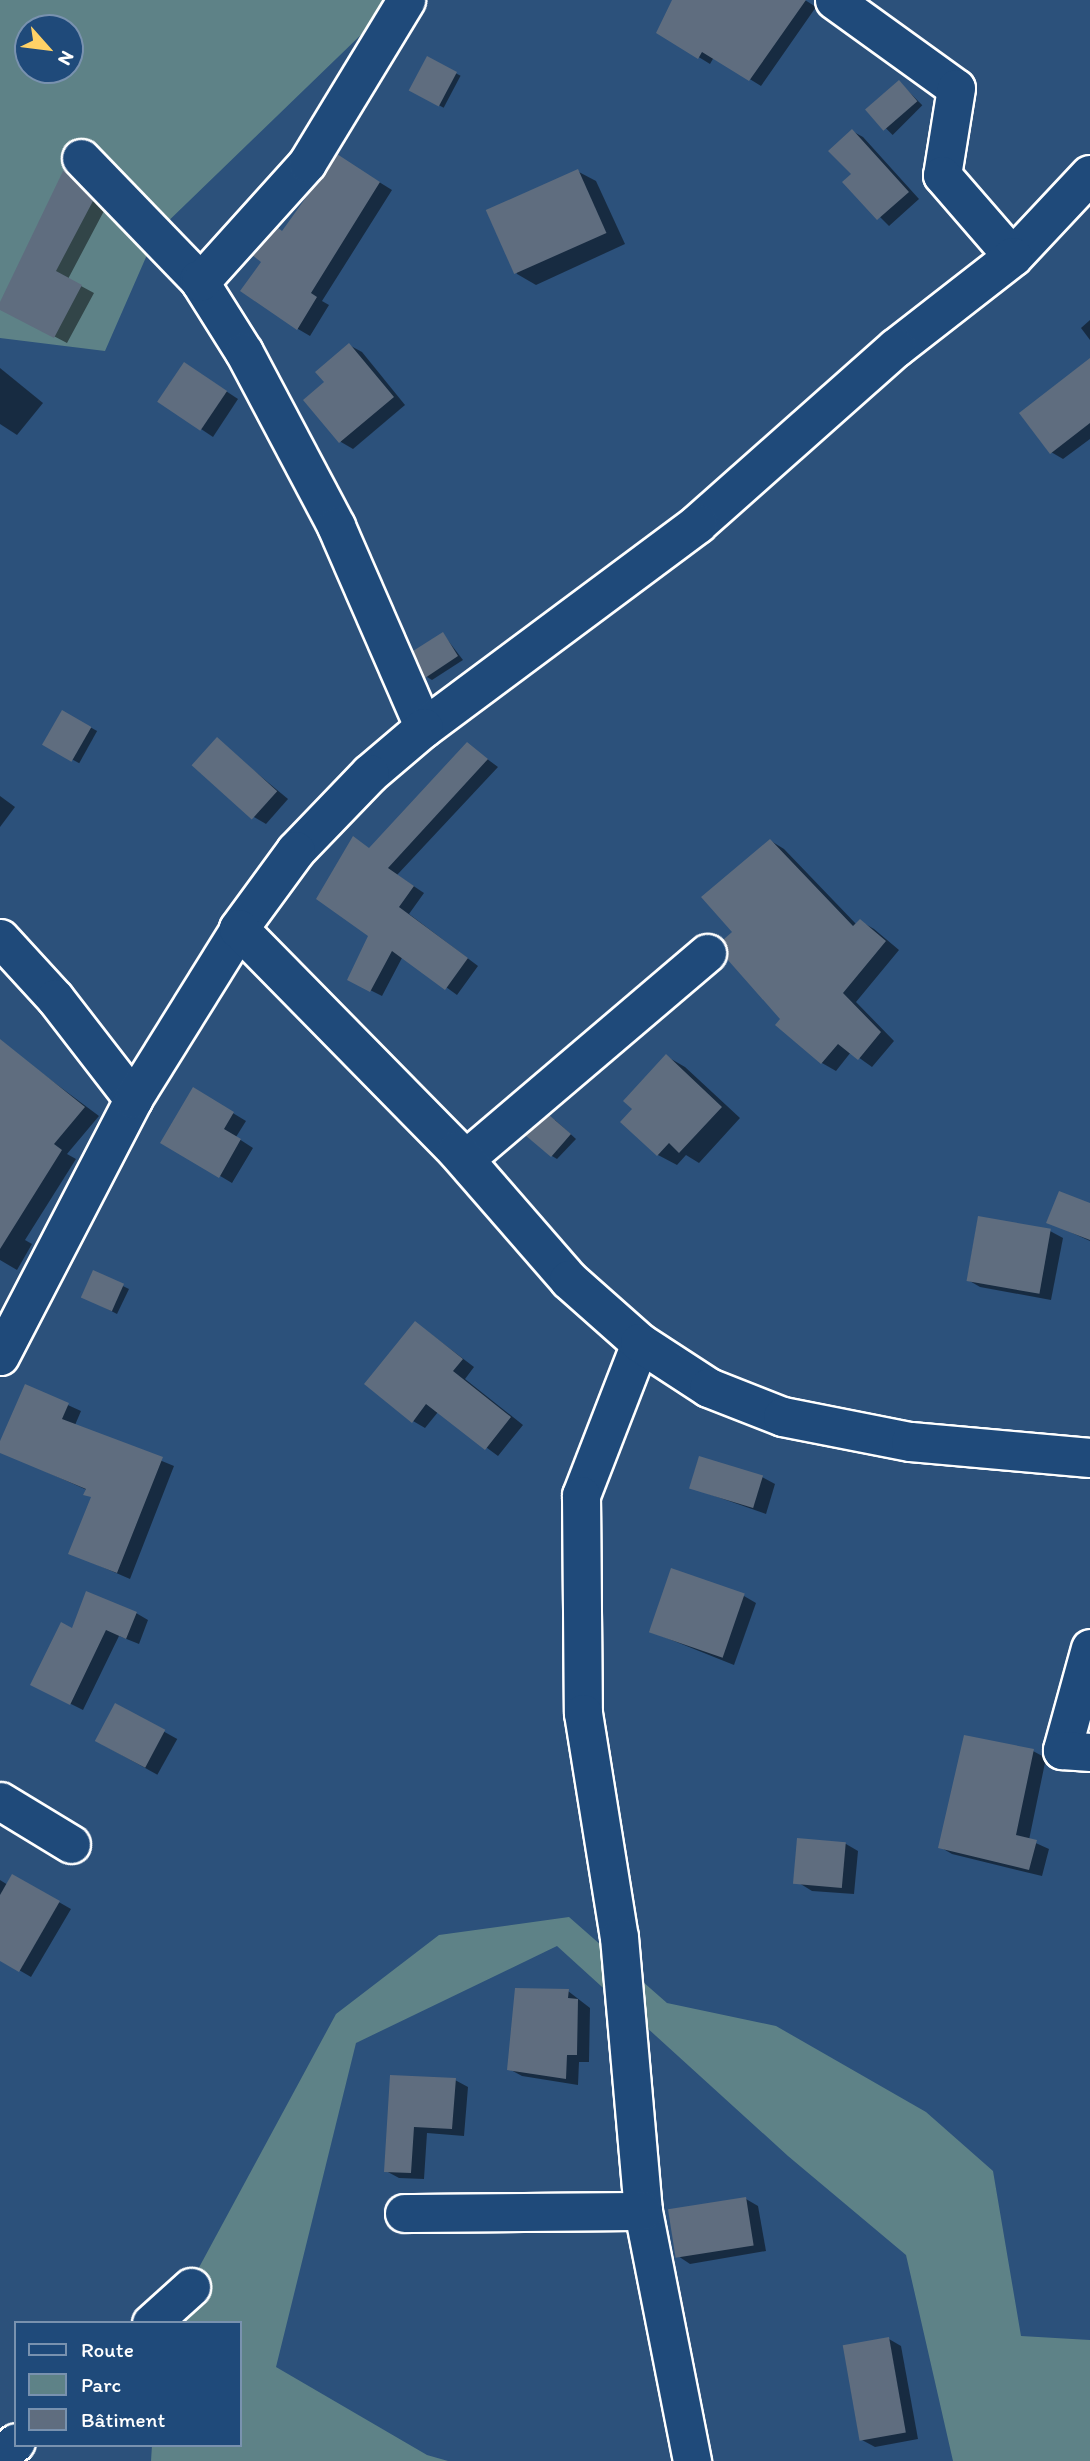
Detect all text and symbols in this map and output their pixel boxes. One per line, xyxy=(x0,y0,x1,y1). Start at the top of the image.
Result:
north arrow xyxy=(14,14,84,84)
text: N xyxy=(53,47,79,69)
legend xyxy=(14,2321,242,2447)
text: Route xyxy=(81,2337,134,2362)
text: Parc xyxy=(81,2372,121,2397)
text: Bâtiment xyxy=(81,2407,165,2432)

